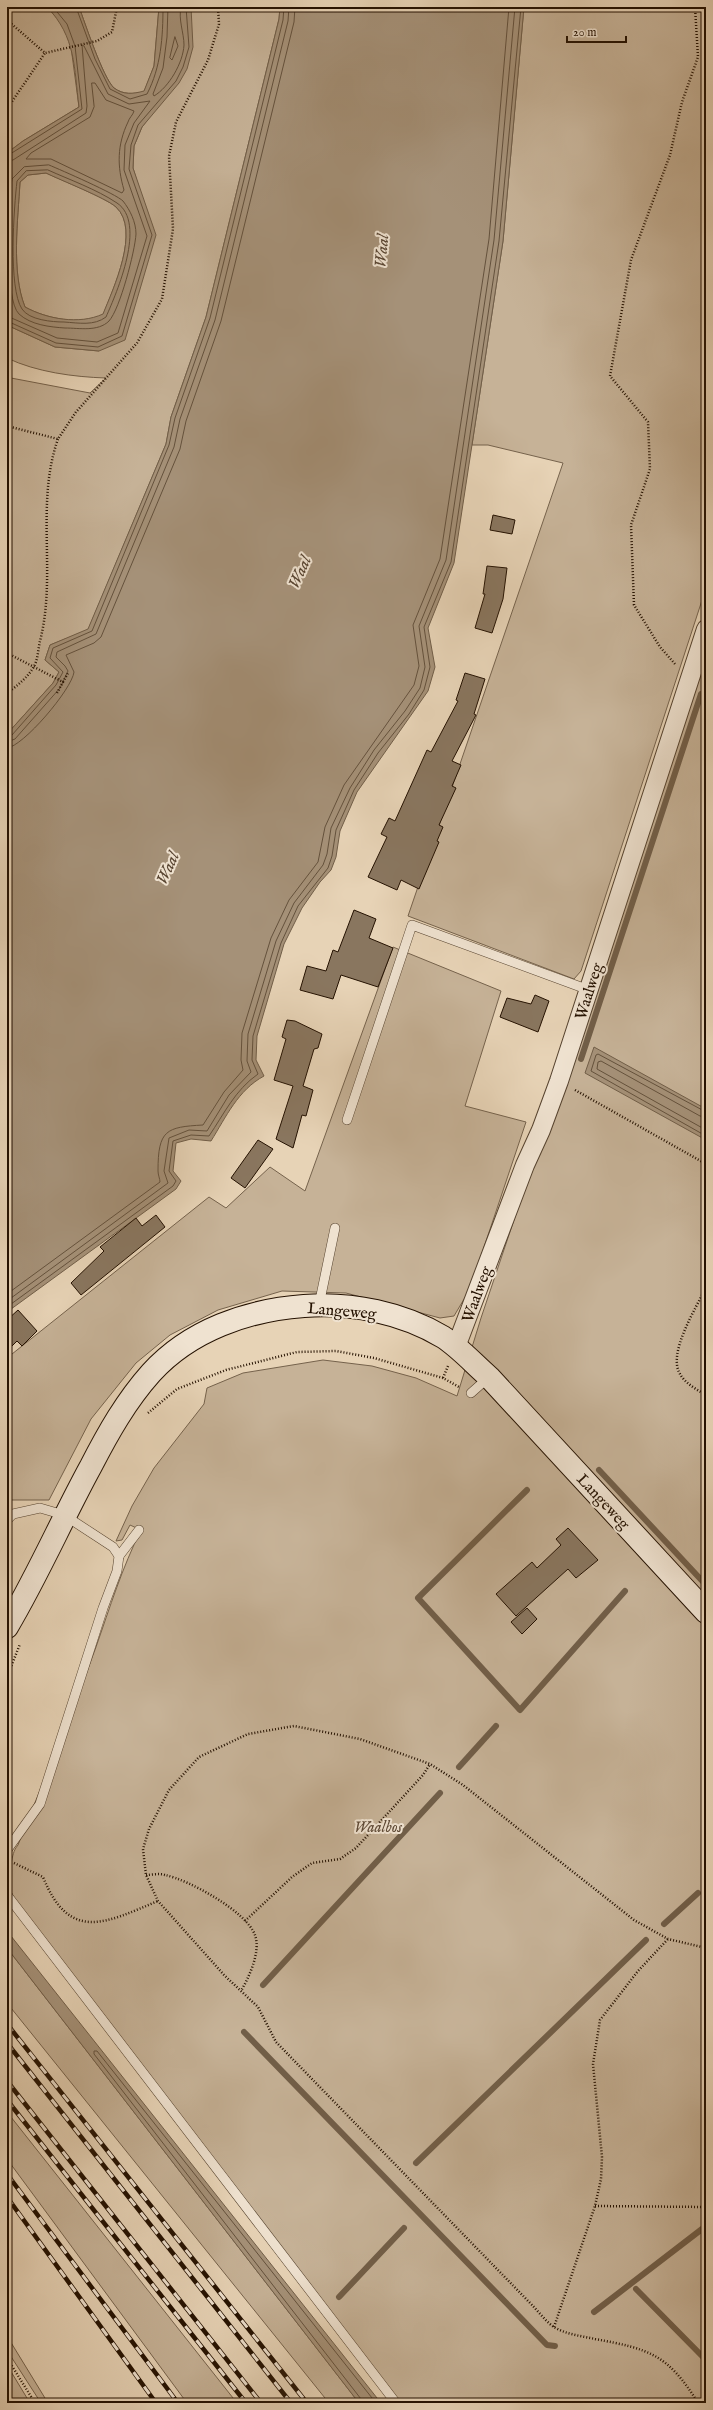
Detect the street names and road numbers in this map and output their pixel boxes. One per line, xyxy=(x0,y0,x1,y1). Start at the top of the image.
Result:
street label: Waalweg xyxy=(571,960,609,1023)
street label: Waalweg xyxy=(458,1263,497,1326)
street label: Langeweg xyxy=(306,1299,378,1325)
street label: Langeweg xyxy=(572,1470,634,1535)

